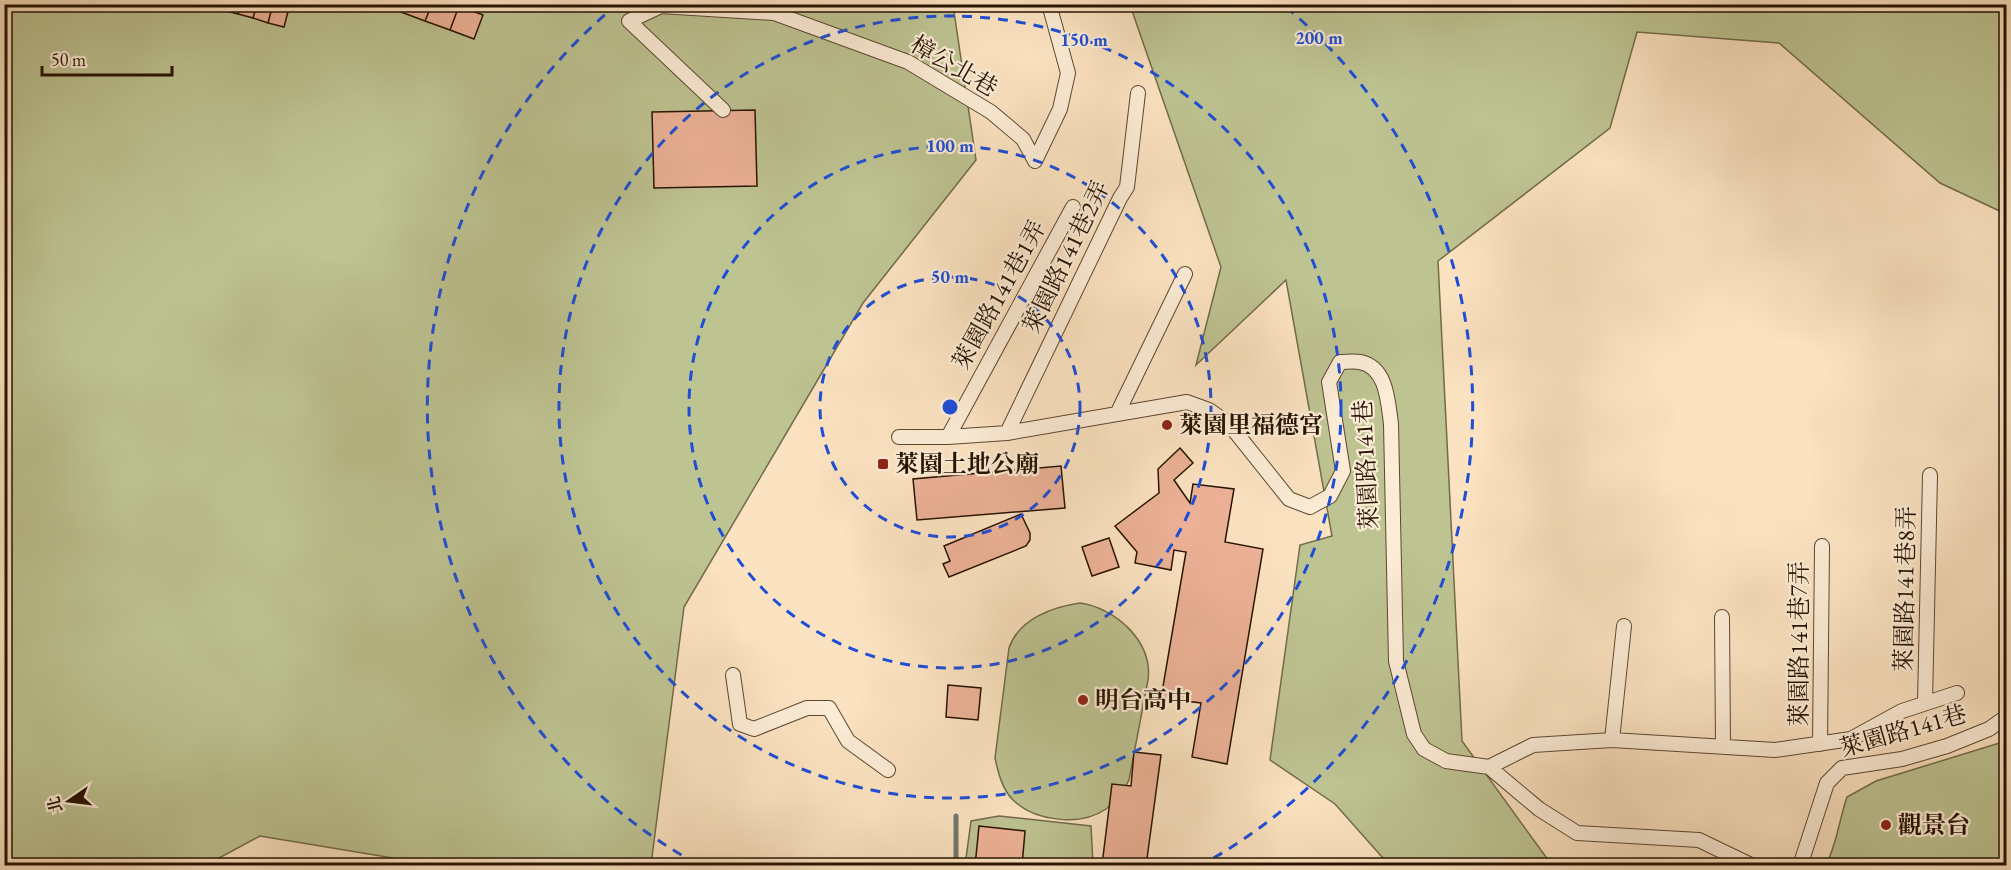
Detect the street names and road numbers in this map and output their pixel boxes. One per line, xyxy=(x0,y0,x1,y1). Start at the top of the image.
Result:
street label: 樟公北巷 xyxy=(905,28,1004,103)
street label: 萊園路141巷2弄 xyxy=(1015,175,1116,338)
street label: 萊園路141巷1弄 xyxy=(945,215,1052,375)
street label: 萊園路141巷 xyxy=(1347,399,1384,531)
street label: 萊園路141巷8弄 xyxy=(1888,506,1921,672)
street label: 萊園路141巷7弄 xyxy=(1783,561,1814,727)
street label: 萊園路141巷 xyxy=(1836,698,1970,763)

